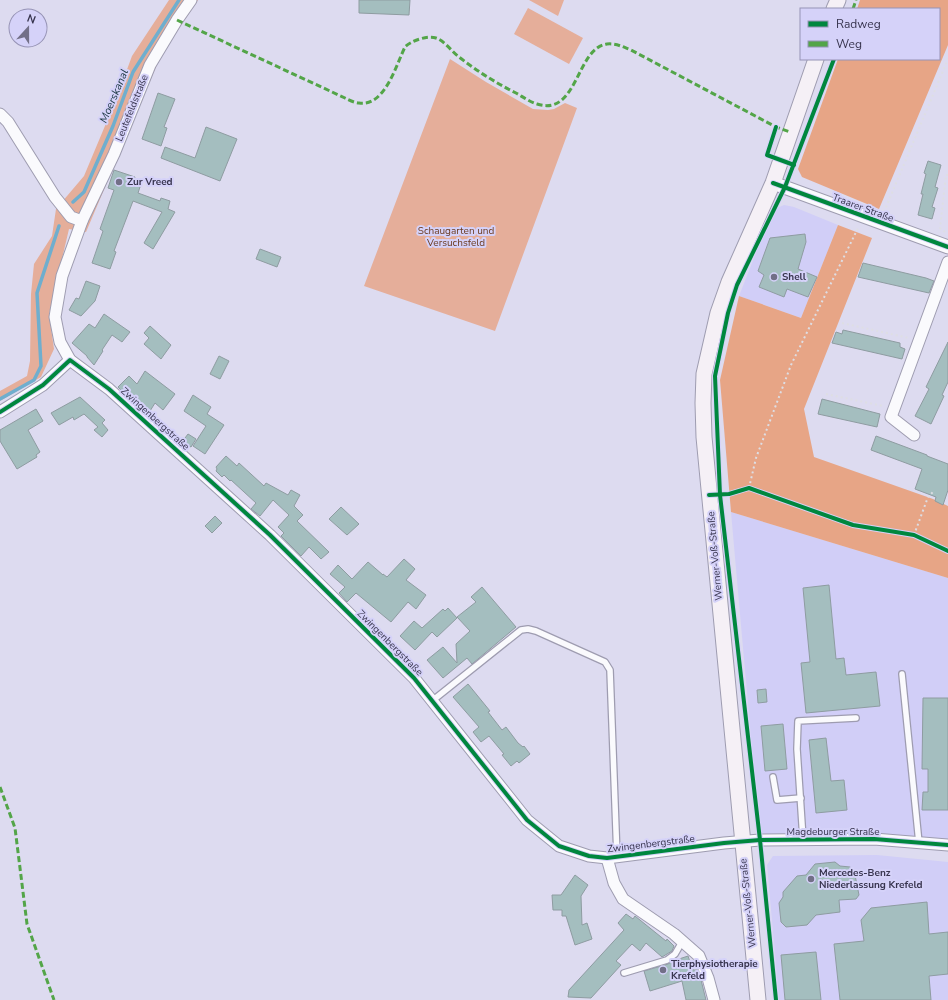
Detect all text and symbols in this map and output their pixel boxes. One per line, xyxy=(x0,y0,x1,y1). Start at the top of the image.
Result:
north arrow xyxy=(8,8,48,48)
legend xyxy=(800,8,940,60)
text: N xyxy=(25,11,38,28)
text: Radweg xyxy=(836,16,881,32)
text: Weg xyxy=(836,36,862,52)
water label: Moerskanal xyxy=(96,67,132,125)
street label: Leutefeldstraße xyxy=(112,73,152,143)
place label: Zur Vreed xyxy=(127,175,173,189)
marker: Zur Vreed xyxy=(114,177,124,187)
street label: Traarer Straße xyxy=(830,190,896,226)
park label: Schaugarten und Versuchsfeld xyxy=(418,224,494,250)
place label: Shell xyxy=(782,270,807,284)
marker: Shell xyxy=(769,272,779,282)
street label: Zwingenbergstraße xyxy=(118,384,192,454)
street label: Werner-Voß-Straße xyxy=(704,511,726,601)
street label: Zwingenbergstraße xyxy=(354,607,426,679)
street label: Magdeburger Straße xyxy=(786,825,880,839)
street label: Zwingenbergstraße xyxy=(606,832,696,856)
street label: Werner-Voß-Straße xyxy=(736,858,760,948)
place label: Mercedes-Benz Niederlassung Krefeld xyxy=(819,866,923,892)
marker: Mercedes-Benz Niederlassung Krefeld xyxy=(806,874,816,884)
place label: Tierphysiotherapie Krefeld xyxy=(671,957,758,983)
marker: Tierphysiotherapie Krefeld xyxy=(658,965,668,975)

